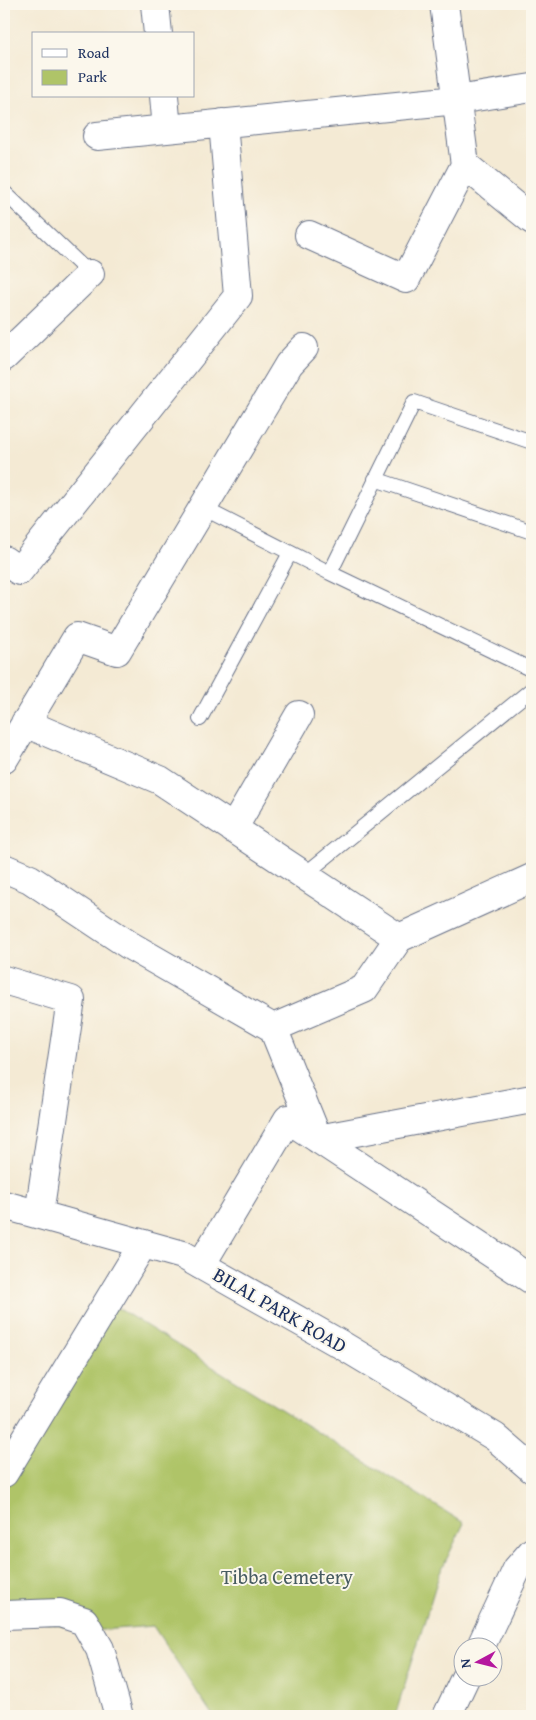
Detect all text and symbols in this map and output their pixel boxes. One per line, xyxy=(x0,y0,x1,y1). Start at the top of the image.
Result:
legend xyxy=(32,32,195,98)
text: Road xyxy=(78,42,109,63)
text: Park xyxy=(78,66,107,87)
street label: BILAL PARK ROAD xyxy=(208,1259,353,1360)
park label: Tibba Cemetery xyxy=(221,1562,353,1591)
north arrow xyxy=(454,1638,504,1688)
text: N xyxy=(455,1657,476,1669)

